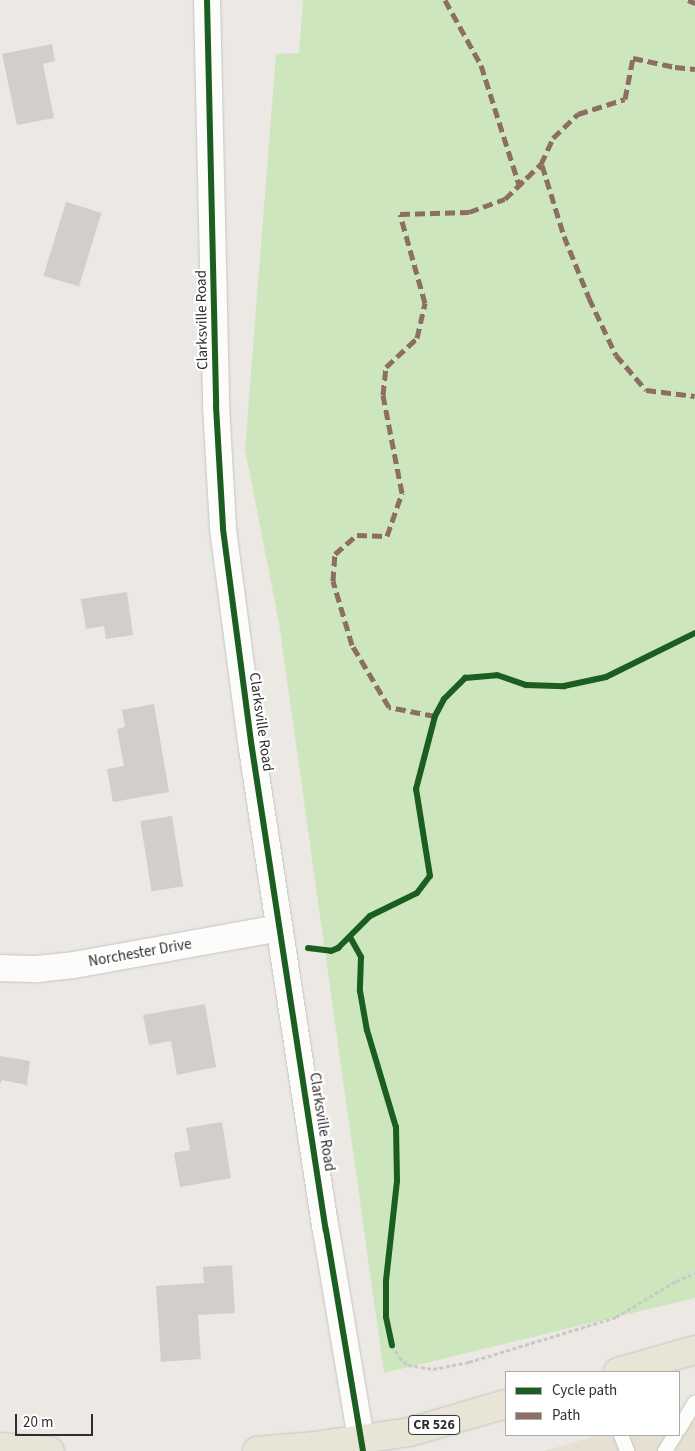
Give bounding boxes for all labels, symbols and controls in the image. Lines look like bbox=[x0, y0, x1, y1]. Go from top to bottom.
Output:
street label: Clarksville Road bbox=[192, 270, 212, 370]
street label: Clarksville Road bbox=[245, 671, 277, 773]
street label: Norchester Drive bbox=[87, 935, 193, 971]
street label: Clarksville Road bbox=[305, 1071, 339, 1173]
legend bbox=[505, 1371, 680, 1436]
text: Cycle path bbox=[552, 1380, 617, 1401]
scale bar bbox=[18, 1404, 95, 1436]
text: Path bbox=[552, 1405, 580, 1426]
text: 20 m bbox=[23, 1412, 53, 1433]
road number: CR 526 bbox=[408, 1414, 460, 1436]

